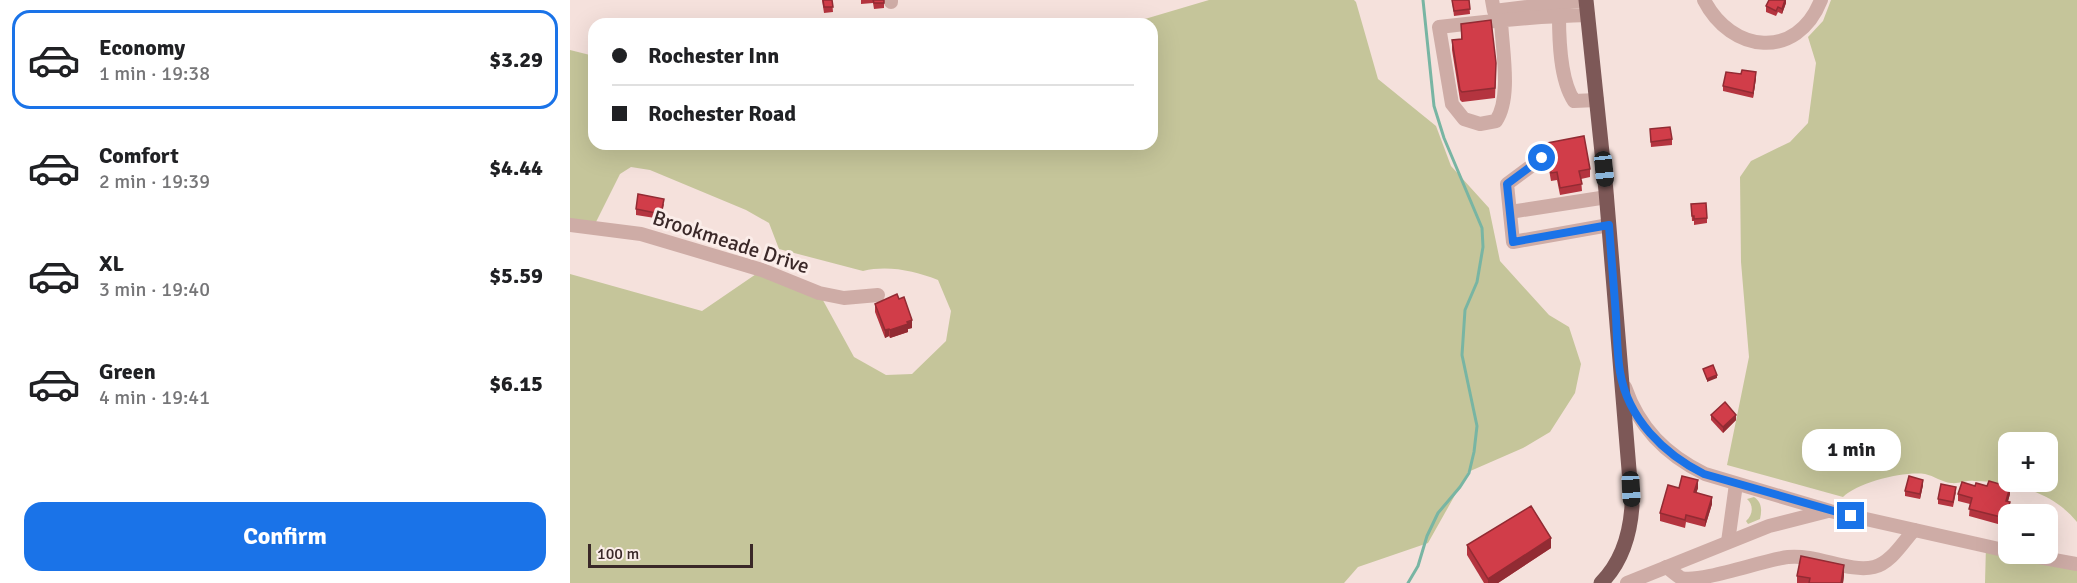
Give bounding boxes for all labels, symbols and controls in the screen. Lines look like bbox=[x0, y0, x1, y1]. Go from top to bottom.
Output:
icon: car bbox=[27, 33, 81, 87]
text: Economy bbox=[99, 34, 185, 61]
text: Rochester Inn bbox=[648, 42, 779, 69]
text: $3.29 bbox=[489, 46, 543, 73]
text: 1 min · 19:38 bbox=[99, 61, 210, 86]
text: Rochester Road bbox=[648, 100, 796, 127]
icon: car bbox=[27, 141, 81, 195]
text: Comfort bbox=[99, 142, 179, 169]
route start bbox=[1528, 144, 1555, 171]
car bbox=[1593, 150, 1615, 188]
text: $4.44 bbox=[489, 154, 543, 181]
text: 2 min · 19:39 bbox=[99, 169, 210, 194]
street label: Brookmeade Drive bbox=[649, 204, 813, 280]
icon: car bbox=[27, 249, 81, 303]
text: XL bbox=[99, 250, 124, 277]
text: $5.59 bbox=[489, 262, 543, 289]
text: 3 min · 19:40 bbox=[99, 277, 210, 302]
icon: car bbox=[27, 357, 81, 411]
text: Green bbox=[99, 358, 156, 385]
text: $6.15 bbox=[489, 370, 543, 397]
text: 4 min · 19:41 bbox=[99, 385, 210, 410]
callout: 1 min bbox=[1802, 429, 1900, 471]
map controls bbox=[1998, 432, 2058, 564]
button: + bbox=[1998, 432, 2058, 492]
text: 1 min bbox=[1827, 437, 1876, 462]
car bbox=[1621, 471, 1641, 507]
button: Confirm bbox=[24, 502, 546, 571]
route end bbox=[1837, 502, 1864, 529]
button: − bbox=[1998, 504, 2058, 564]
scale bar bbox=[588, 541, 753, 568]
text: 100 m bbox=[597, 544, 639, 564]

